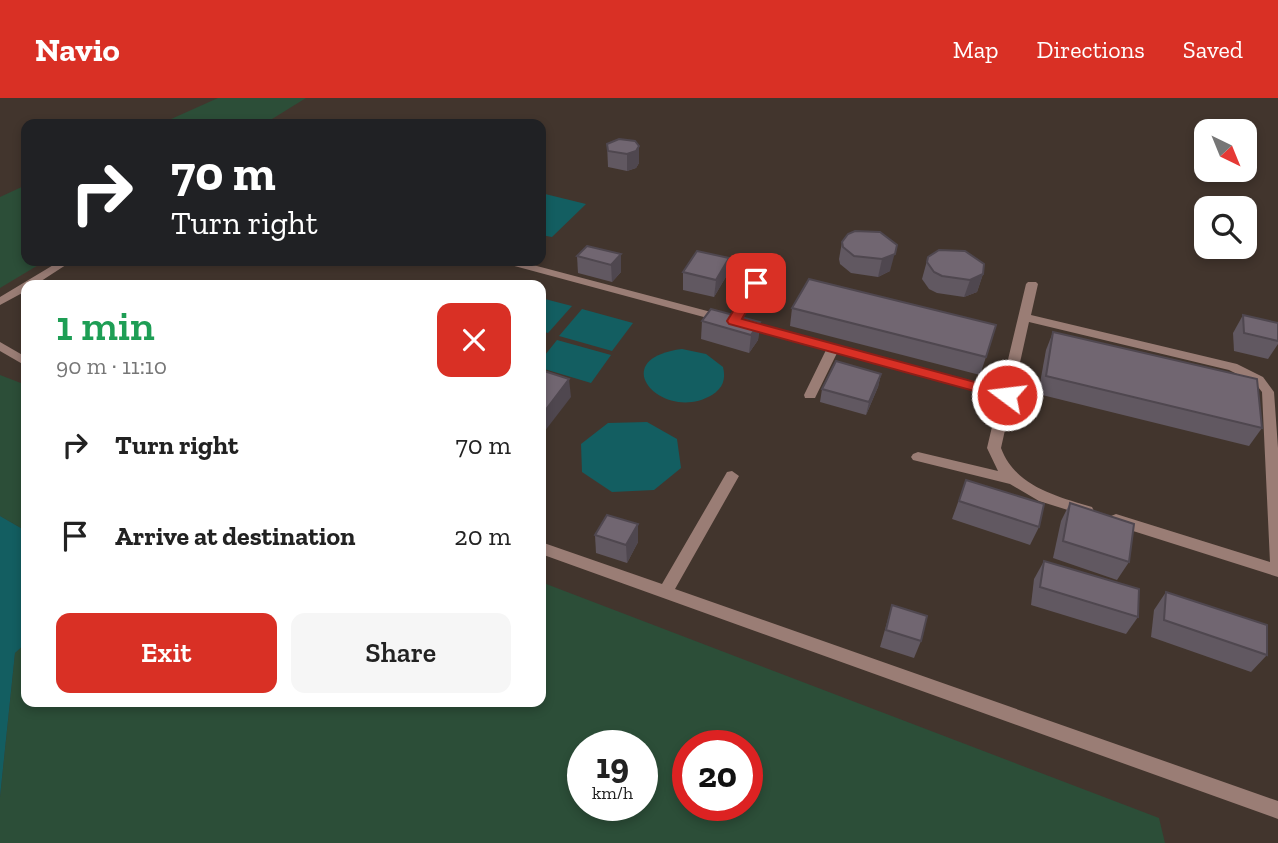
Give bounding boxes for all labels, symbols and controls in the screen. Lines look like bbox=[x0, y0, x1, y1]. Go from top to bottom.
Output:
text: Navio bbox=[35, 30, 120, 69]
text: Map bbox=[953, 35, 999, 64]
text: Directions bbox=[1037, 35, 1145, 64]
text: Saved bbox=[1183, 35, 1243, 64]
north arrow bbox=[1194, 119, 1256, 182]
map controls bbox=[1194, 119, 1257, 259]
text: 70 m bbox=[171, 144, 276, 203]
icon: right bbox=[56, 147, 147, 238]
button: search bbox=[1194, 196, 1257, 259]
text: Turn right bbox=[171, 204, 318, 242]
pin bbox=[726, 253, 786, 313]
icon: arrive bbox=[737, 264, 775, 302]
text: 1 min bbox=[56, 300, 155, 351]
button: close bbox=[437, 303, 511, 377]
text: 90 m · 11:10 bbox=[56, 352, 167, 380]
position arrow bbox=[970, 358, 1044, 432]
icon: right bbox=[56, 426, 94, 464]
text: Turn right bbox=[115, 429, 238, 461]
text: 70 m bbox=[455, 429, 511, 461]
icon: arrive bbox=[56, 517, 94, 555]
text: Arrive at destination bbox=[115, 520, 355, 552]
text: 20 m bbox=[454, 520, 511, 552]
button: Exit bbox=[56, 613, 277, 693]
button: Share bbox=[291, 613, 511, 693]
speed limit sign: 20 bbox=[672, 730, 763, 821]
text: 19 bbox=[596, 745, 629, 787]
text: km/h bbox=[592, 782, 633, 804]

